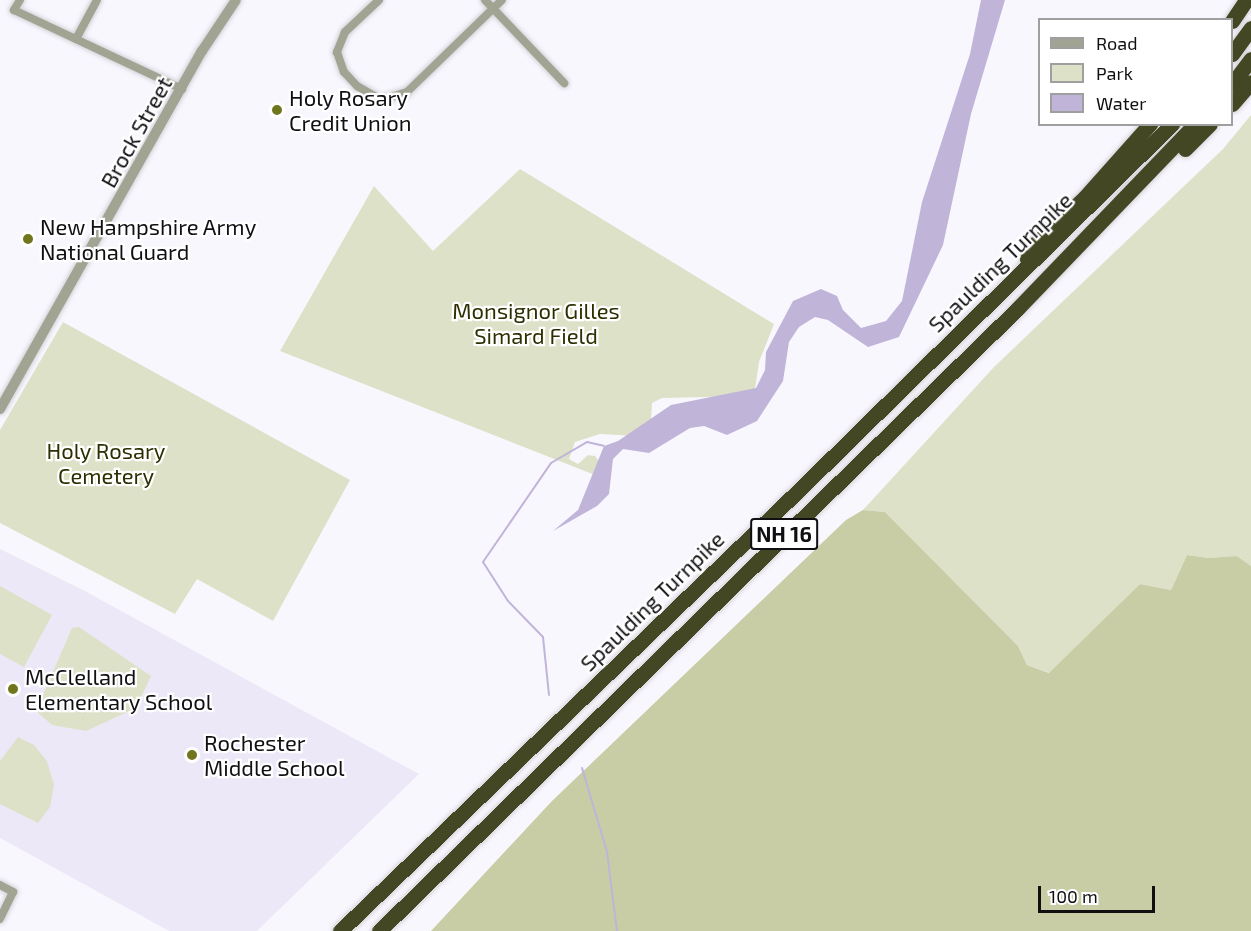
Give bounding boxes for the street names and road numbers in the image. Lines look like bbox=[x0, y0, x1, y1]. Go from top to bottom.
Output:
street label: Brock Street bbox=[95, 72, 177, 192]
street label: Spaulding Turnpike bbox=[922, 186, 1078, 338]
road number: NH 16 bbox=[750, 516, 818, 552]
street label: Spaulding Turnpike bbox=[574, 525, 730, 677]

